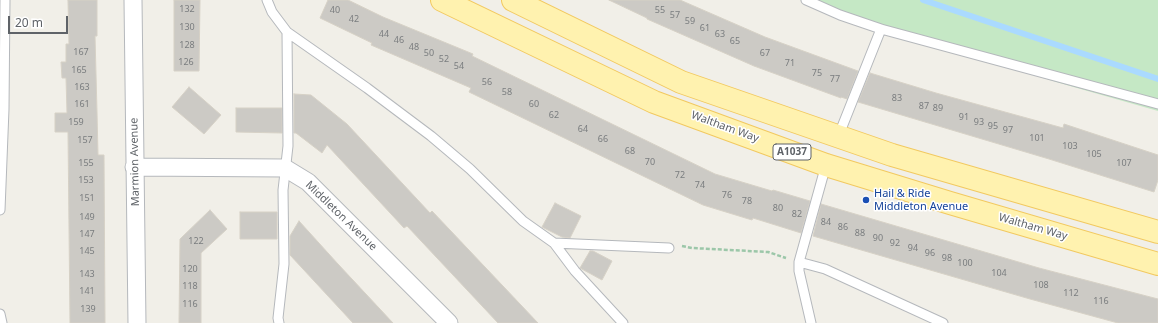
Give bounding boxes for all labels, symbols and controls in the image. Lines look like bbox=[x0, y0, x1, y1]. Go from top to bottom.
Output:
house number: 132 bbox=[179, 4, 195, 14]
house number: 40 bbox=[330, 5, 340, 15]
house number: 55 bbox=[655, 5, 665, 15]
scale bar bbox=[10, 8, 70, 34]
house number: 57 bbox=[670, 10, 680, 20]
text: 20 m bbox=[15, 14, 43, 31]
house number: 42 bbox=[349, 14, 359, 24]
house number: 59 bbox=[685, 16, 695, 26]
house number: 130 bbox=[179, 22, 195, 32]
house number: 61 bbox=[700, 23, 710, 33]
house number: 44 bbox=[379, 29, 389, 39]
house number: 63 bbox=[715, 29, 725, 39]
house number: 46 bbox=[394, 35, 404, 45]
house number: 65 bbox=[730, 36, 740, 46]
house number: 128 bbox=[179, 40, 195, 50]
house number: 48 bbox=[409, 42, 419, 52]
house number: 167 bbox=[73, 47, 89, 57]
house number: 50 bbox=[424, 48, 434, 58]
house number: 67 bbox=[760, 48, 770, 58]
house number: 52 bbox=[439, 54, 449, 64]
house number: 126 bbox=[178, 57, 194, 67]
house number: 71 bbox=[785, 58, 795, 68]
house number: 54 bbox=[454, 61, 464, 71]
house number: 165 bbox=[71, 65, 87, 75]
house number: 75 bbox=[812, 68, 822, 78]
house number: 77 bbox=[830, 74, 840, 84]
house number: 56 bbox=[482, 77, 492, 87]
house number: 163 bbox=[74, 82, 90, 92]
house number: 58 bbox=[502, 87, 512, 97]
house number: 83 bbox=[892, 93, 902, 103]
house number: 161 bbox=[74, 99, 90, 109]
house number: 60 bbox=[529, 99, 539, 109]
house number: 87 bbox=[919, 101, 929, 111]
house number: 89 bbox=[933, 103, 943, 113]
street label: Waltham Way bbox=[689, 109, 761, 145]
house number: 62 bbox=[549, 110, 559, 120]
house number: 91 bbox=[959, 112, 969, 122]
house number: 159 bbox=[68, 117, 84, 127]
house number: 93 bbox=[974, 117, 984, 127]
street label: Marmion Avenue bbox=[128, 118, 142, 206]
house number: 95 bbox=[988, 121, 998, 131]
house number: 64 bbox=[578, 124, 588, 134]
house number: 97 bbox=[1003, 125, 1013, 135]
house number: 101 bbox=[1029, 133, 1045, 143]
house number: 66 bbox=[598, 134, 608, 144]
house number: 157 bbox=[77, 135, 93, 145]
house number: 103 bbox=[1062, 141, 1078, 151]
road number: A1037 bbox=[773, 144, 811, 160]
house number: 68 bbox=[625, 146, 635, 156]
house number: 105 bbox=[1086, 149, 1102, 159]
house number: 70 bbox=[645, 157, 655, 167]
house number: 155 bbox=[78, 158, 94, 168]
house number: 107 bbox=[1116, 158, 1132, 168]
house number: 72 bbox=[675, 170, 685, 180]
house number: 153 bbox=[78, 175, 94, 185]
street label: Middleton Avenue bbox=[303, 179, 379, 253]
house number: 74 bbox=[695, 180, 705, 190]
place label: Hail & Ride Middleton Avenue bbox=[874, 187, 968, 213]
house number: 76 bbox=[722, 190, 732, 200]
house number: 151 bbox=[79, 193, 95, 203]
marker: Hail & Ride Middleton Avenue bbox=[861, 195, 871, 205]
house number: 78 bbox=[742, 196, 752, 206]
house number: 80 bbox=[773, 203, 783, 213]
house number: 82 bbox=[792, 209, 802, 219]
street label: Waltham Way bbox=[997, 211, 1069, 243]
house number: 149 bbox=[79, 212, 95, 222]
house number: 84 bbox=[821, 217, 831, 227]
house number: 86 bbox=[838, 222, 848, 232]
house number: 88 bbox=[855, 228, 865, 238]
house number: 147 bbox=[79, 229, 95, 239]
house number: 90 bbox=[873, 233, 883, 243]
house number: 122 bbox=[188, 236, 204, 246]
house number: 92 bbox=[890, 238, 900, 248]
house number: 94 bbox=[908, 243, 918, 253]
house number: 145 bbox=[79, 246, 95, 256]
house number: 96 bbox=[925, 248, 935, 258]
house number: 98 bbox=[942, 253, 952, 263]
house number: 100 bbox=[957, 258, 973, 268]
house number: 120 bbox=[182, 264, 198, 274]
house number: 104 bbox=[991, 268, 1007, 278]
house number: 143 bbox=[79, 269, 95, 279]
house number: 108 bbox=[1033, 280, 1049, 290]
house number: 118 bbox=[182, 281, 198, 291]
house number: 141 bbox=[79, 286, 95, 296]
house number: 112 bbox=[1063, 288, 1079, 298]
house number: 116 bbox=[1093, 296, 1109, 306]
house number: 116 bbox=[182, 299, 198, 309]
house number: 139 bbox=[80, 304, 96, 314]

